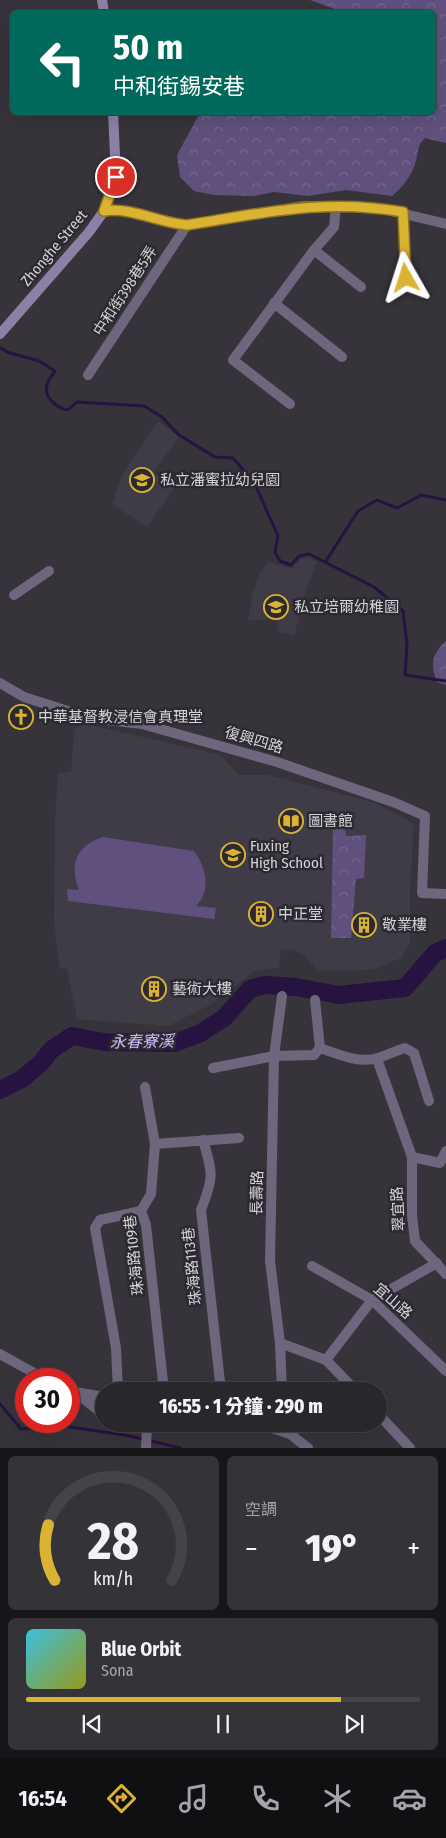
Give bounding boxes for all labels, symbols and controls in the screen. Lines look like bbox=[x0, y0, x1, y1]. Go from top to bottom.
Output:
text: 50 m bbox=[113, 26, 183, 68]
icon: left bbox=[30, 30, 95, 95]
text: 中和街錫安巷 bbox=[113, 73, 245, 100]
pin bbox=[95, 156, 137, 198]
icon: arrive bbox=[102, 163, 130, 191]
street label: Zhonghe Street bbox=[17, 206, 91, 290]
street label: 中和街398巷5弄 bbox=[89, 243, 161, 339]
position arrow bbox=[379, 251, 431, 303]
school or university icon: 私立潘蜜拉幼兒園 bbox=[129, 467, 155, 493]
place label: 私立潘蜜拉幼兒園 bbox=[160, 471, 280, 489]
school or university icon: 私立培爾幼稚園 bbox=[263, 594, 289, 620]
place label: 私立培爾幼稚園 bbox=[294, 598, 399, 616]
church icon: 中華基督教浸信會真理堂 bbox=[8, 704, 34, 730]
place label: 中華基督教浸信會真理堂 bbox=[38, 708, 203, 726]
street label: 復興四路 bbox=[223, 723, 285, 757]
library icon: 圖書館 bbox=[278, 808, 304, 834]
place label: 圖書館 bbox=[308, 812, 353, 830]
place label: Fuxing High School bbox=[250, 837, 323, 872]
school or university icon: Fuxing High School bbox=[220, 842, 246, 868]
building icon: 中正堂 bbox=[248, 901, 274, 927]
place label: 中正堂 bbox=[278, 905, 323, 923]
building icon: 敬業樓 bbox=[351, 912, 377, 938]
place label: 敬業樓 bbox=[382, 916, 427, 934]
building icon: 藝術大樓 bbox=[141, 976, 167, 1002]
place label: 藝術大樓 bbox=[172, 980, 232, 998]
water label: 永春寮溪 bbox=[110, 1031, 176, 1052]
street label: 長壽路 bbox=[248, 1170, 266, 1216]
street label: 翠宜路 bbox=[388, 1186, 408, 1232]
street label: 珠海路109巷 bbox=[121, 1214, 147, 1296]
street label: 珠海路113巷 bbox=[179, 1226, 205, 1306]
street label: 宜山路 bbox=[370, 1279, 416, 1323]
speed limit sign: 30 bbox=[15, 1368, 80, 1433]
text: 16:55 · 1 分鐘 · 290 m bbox=[159, 1395, 323, 1418]
text: 空調 bbox=[245, 1500, 277, 1519]
text: 28 bbox=[87, 1510, 139, 1573]
text: 19° bbox=[305, 1525, 360, 1571]
text: − bbox=[245, 1532, 258, 1565]
text: + bbox=[407, 1532, 420, 1565]
text: km/h bbox=[94, 1568, 133, 1590]
text: Blue Orbit bbox=[101, 1638, 181, 1661]
text: Sona bbox=[101, 1661, 134, 1680]
icon: previous bbox=[78, 1710, 106, 1738]
icon: pause bbox=[209, 1710, 237, 1738]
icon: next bbox=[340, 1710, 368, 1738]
icon: directions bbox=[104, 1781, 139, 1816]
icon: music bbox=[176, 1781, 211, 1816]
icon: phone bbox=[248, 1781, 283, 1816]
icon: climate bbox=[320, 1781, 355, 1816]
icon: car bbox=[392, 1781, 427, 1816]
text: 16:54 bbox=[19, 1785, 67, 1812]

